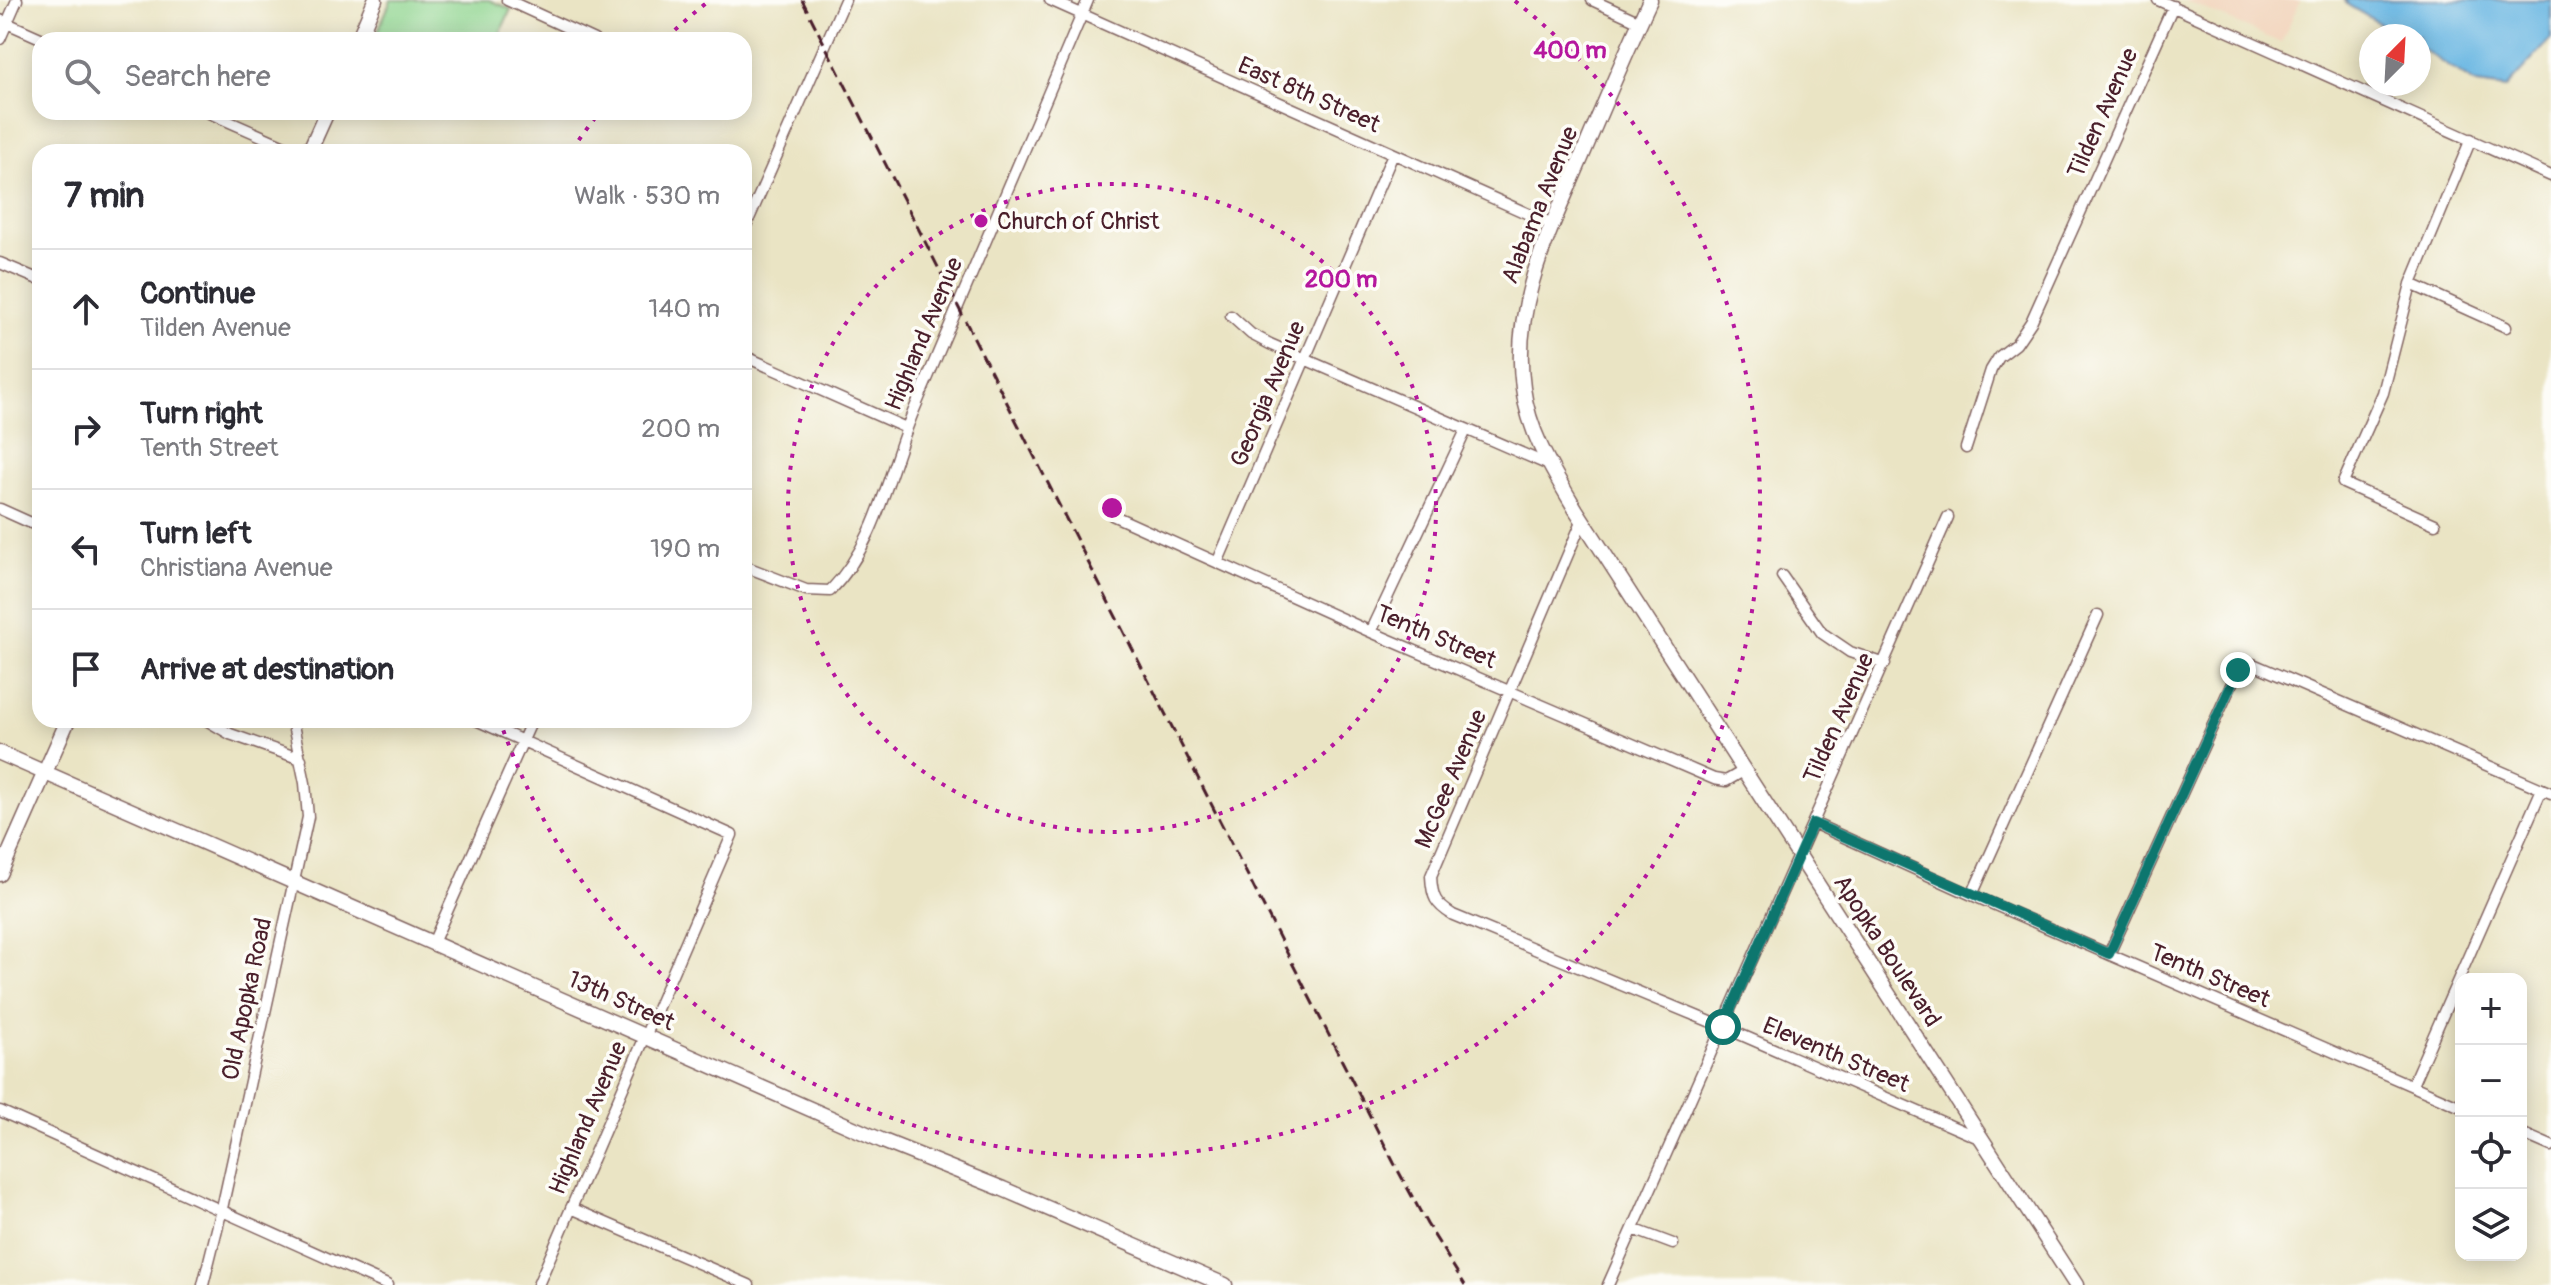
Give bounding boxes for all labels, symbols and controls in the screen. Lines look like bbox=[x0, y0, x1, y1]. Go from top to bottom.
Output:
north arrow bbox=[2359, 24, 2431, 96]
search box bbox=[32, 32, 752, 120]
text: 400 m bbox=[1533, 36, 1607, 65]
street label: Tilden Avenue bbox=[2061, 43, 2145, 182]
street label: East 8th Street bbox=[1233, 51, 1385, 139]
icon: search bbox=[60, 54, 104, 98]
text: Search here bbox=[124, 58, 271, 95]
street label: Alabama Avenue bbox=[1495, 122, 1585, 288]
text: 7 min bbox=[64, 175, 145, 218]
text: Walk · 530 m bbox=[574, 180, 720, 212]
place label: Church of Christ bbox=[997, 207, 1160, 236]
marker: Church of Christ bbox=[972, 212, 990, 230]
street label: Highland Avenue bbox=[879, 253, 969, 415]
text: 200 m bbox=[1305, 265, 1377, 294]
text: Continue bbox=[140, 275, 255, 312]
icon: ahead bbox=[64, 287, 108, 331]
text: 140 m bbox=[648, 293, 720, 325]
text: Tilden Avenue bbox=[140, 312, 291, 344]
street label: Georgia Avenue bbox=[1224, 317, 1312, 471]
text: Turn right bbox=[140, 395, 263, 432]
icon: right bbox=[64, 407, 108, 451]
text: 200 m bbox=[641, 413, 720, 445]
text: Tenth Street bbox=[140, 432, 278, 464]
centre of rings bbox=[1098, 494, 1126, 522]
text: Turn left bbox=[140, 515, 251, 552]
icon: left bbox=[64, 527, 108, 571]
text: 190 m bbox=[650, 533, 720, 565]
text: Christiana Avenue bbox=[140, 552, 333, 584]
street label: Tenth Street bbox=[1372, 599, 1501, 675]
icon: arrive bbox=[64, 647, 108, 691]
street label: Tilden Avenue bbox=[1797, 648, 1881, 787]
text: Arrive at destination bbox=[140, 651, 394, 688]
route end bbox=[2220, 652, 2256, 688]
street label: McGee Avenue bbox=[1409, 705, 1493, 853]
street label: Apopka Boulevard bbox=[1827, 869, 1947, 1033]
street label: Old Apopka Road bbox=[216, 915, 278, 1083]
street label: Tenth Street bbox=[2146, 938, 2275, 1014]
street label: 13th Street bbox=[563, 965, 679, 1038]
map controls bbox=[2455, 973, 2527, 1261]
button: + bbox=[2455, 973, 2527, 1045]
route start bbox=[1705, 1009, 1741, 1045]
street label: Eleventh Street bbox=[1758, 1011, 1914, 1099]
street label: Highland Avenue bbox=[543, 1037, 633, 1199]
button: − bbox=[2455, 1045, 2527, 1117]
button: locate bbox=[2455, 1117, 2527, 1189]
button: layers bbox=[2455, 1189, 2527, 1261]

